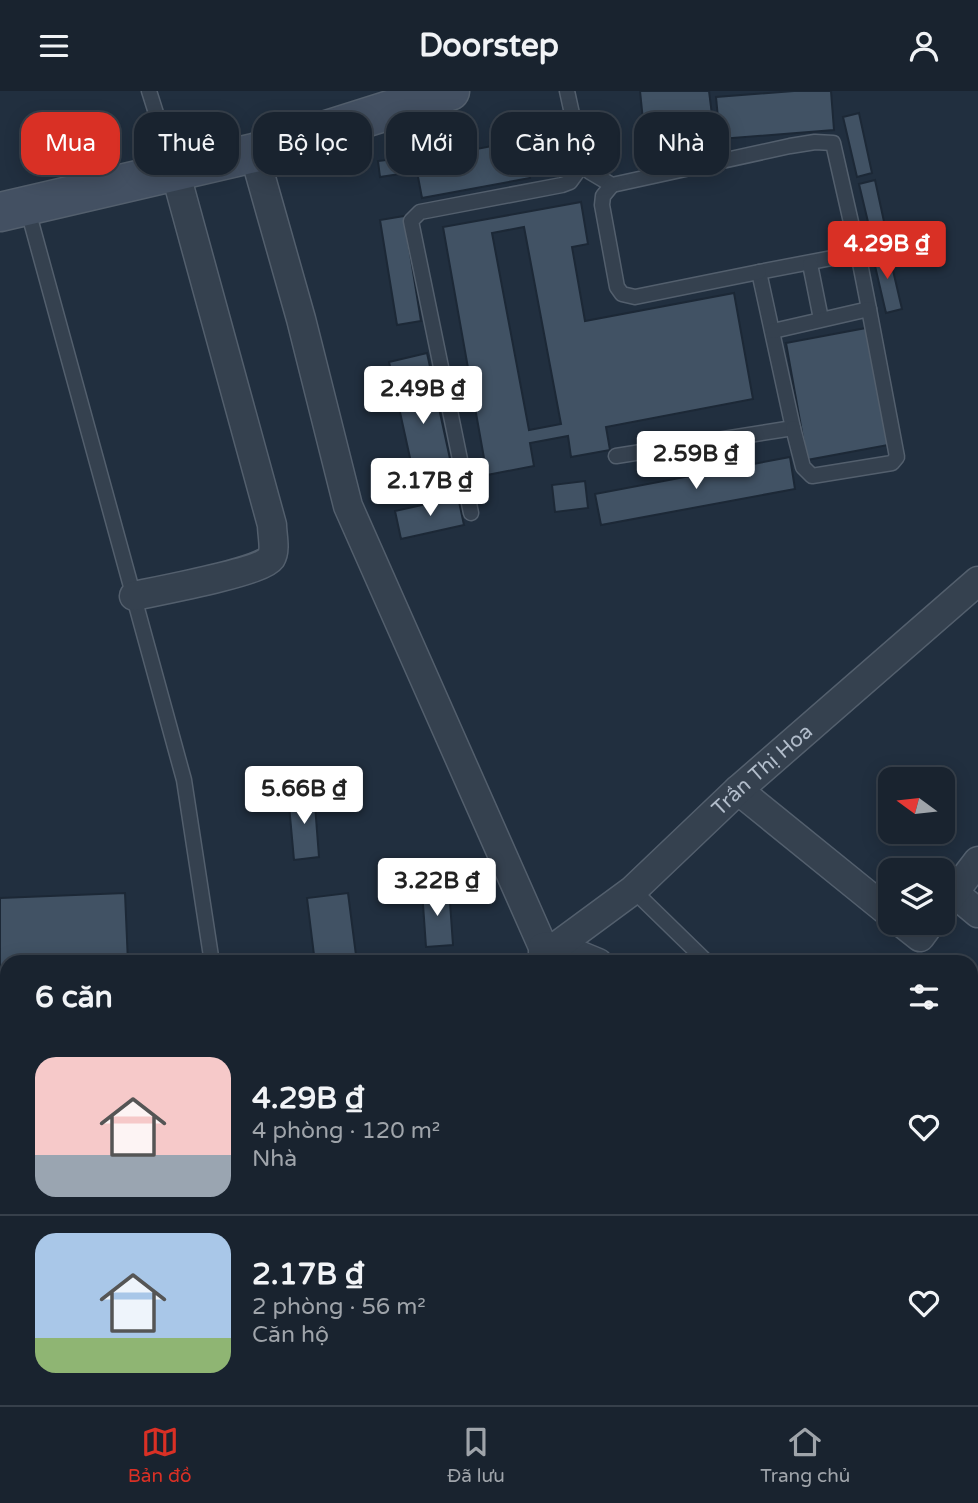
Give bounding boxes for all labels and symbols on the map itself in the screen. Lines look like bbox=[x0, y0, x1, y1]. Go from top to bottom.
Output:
pin: 4.29B ₫ bbox=[822, 221, 952, 281]
pin: 2.49B ₫ bbox=[358, 367, 488, 426]
pin: 2.59B ₫ bbox=[631, 431, 761, 491]
pin: 2.17B ₫ bbox=[365, 459, 495, 518]
street label: Trần Thị Hoa bbox=[707, 719, 818, 821]
pin: 5.66B ₫ bbox=[239, 767, 369, 826]
north arrow bbox=[878, 767, 956, 843]
pin: 3.22B ₫ bbox=[372, 859, 502, 918]

